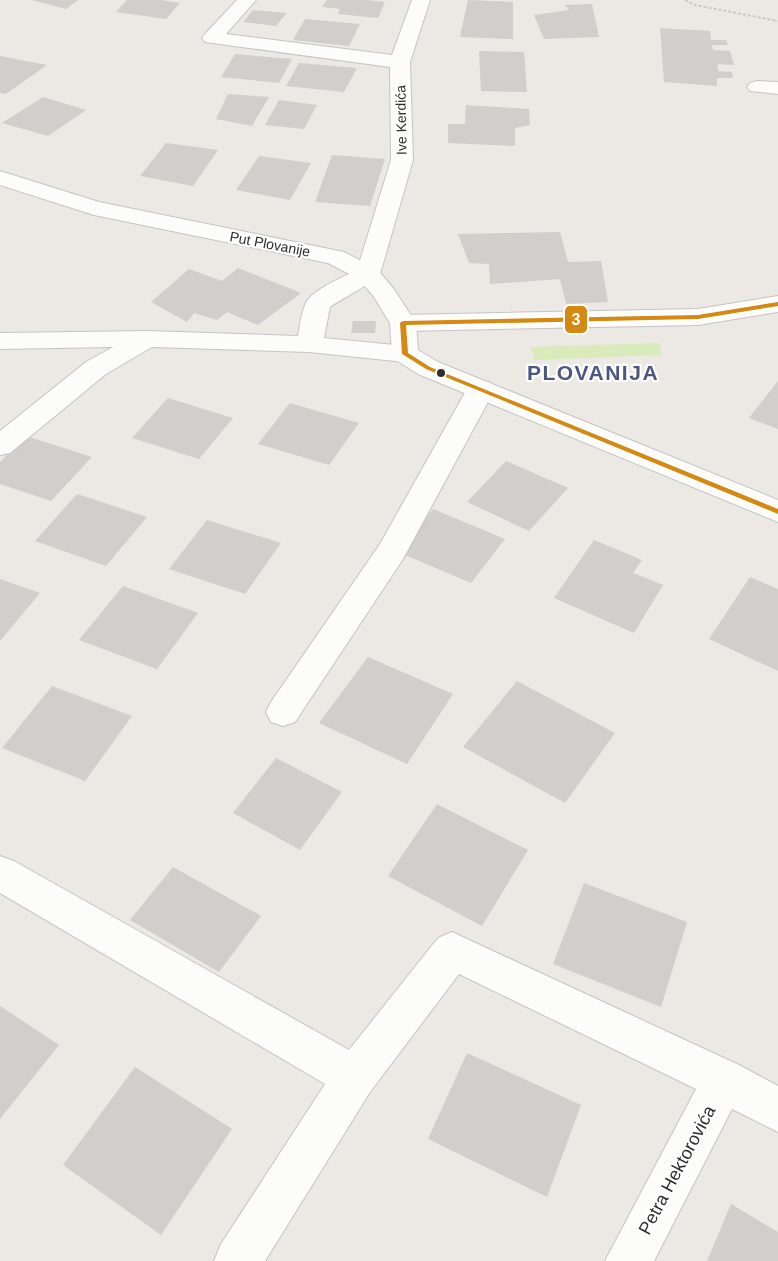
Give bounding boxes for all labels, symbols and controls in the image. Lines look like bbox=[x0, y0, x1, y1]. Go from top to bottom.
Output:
street label: Ive Kerdića bbox=[392, 85, 410, 155]
street label: Put Plovanije bbox=[228, 228, 312, 260]
line badge: 3 bbox=[564, 305, 588, 334]
text: 3 bbox=[572, 311, 581, 328]
district label: PLOVANIJA bbox=[527, 361, 659, 384]
unlabelled marker bbox=[435, 367, 447, 379]
street label: Petra Hektorovića bbox=[635, 1101, 720, 1238]

